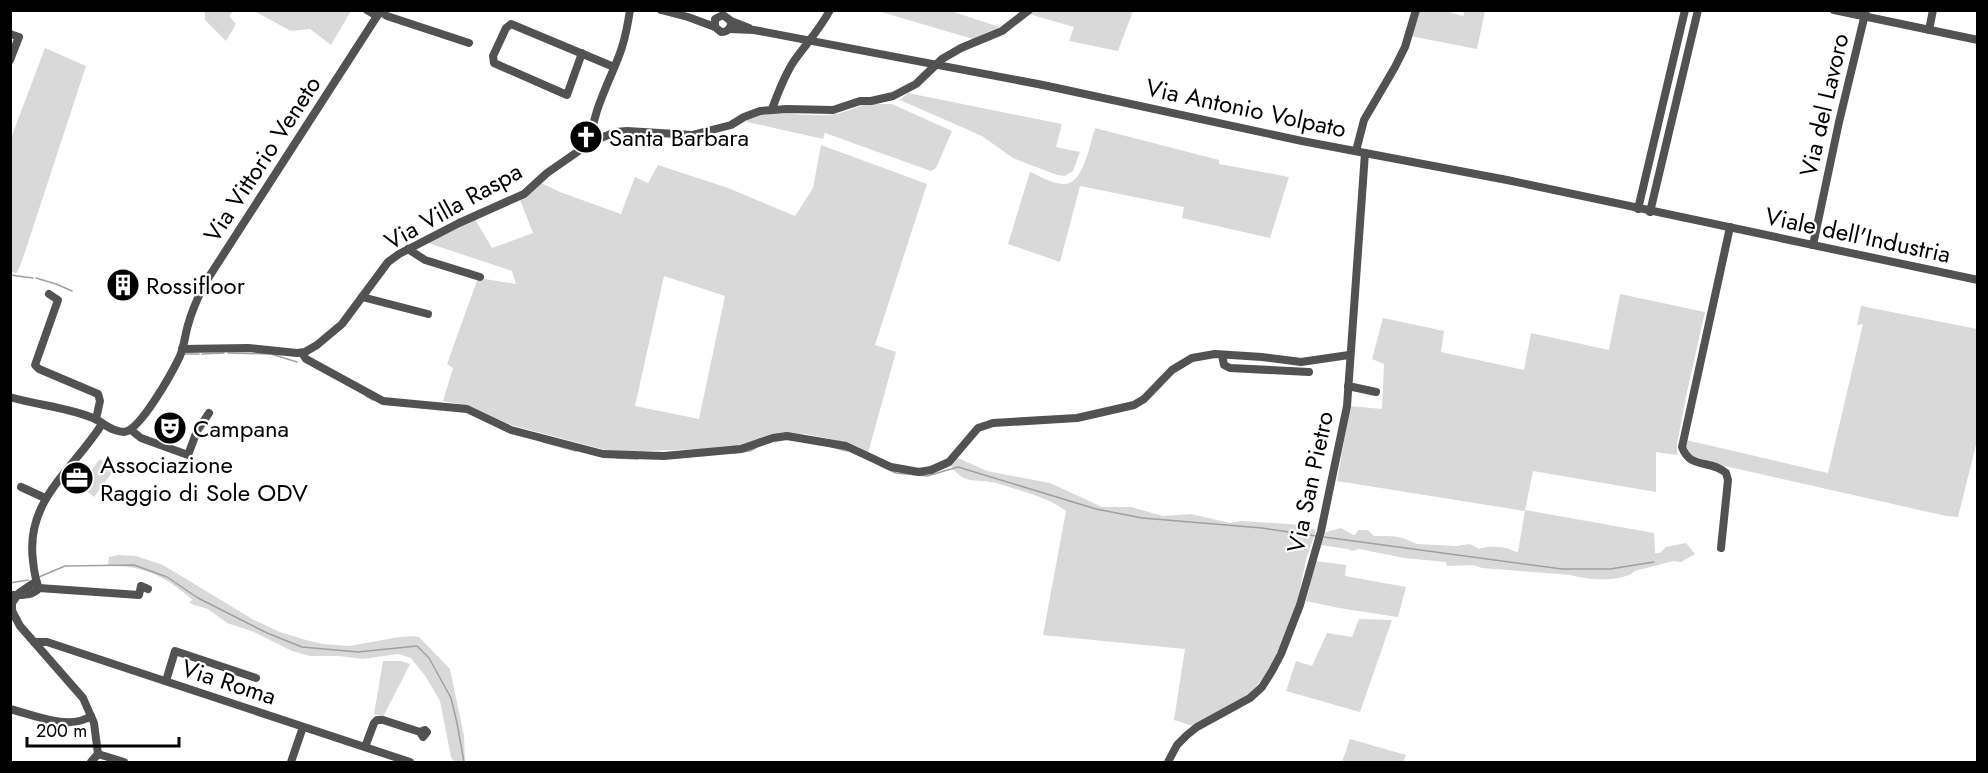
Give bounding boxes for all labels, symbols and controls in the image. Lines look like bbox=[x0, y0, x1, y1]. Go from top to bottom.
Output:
street label: Via del Lavoro bbox=[1791, 30, 1857, 180]
street label: Via Vittorio Veneto bbox=[195, 69, 329, 249]
street label: Via Antonio Volpato bbox=[1143, 70, 1349, 146]
church icon: Santa Barbara bbox=[568, 119, 604, 155]
place label: Santa Barbara bbox=[609, 120, 749, 155]
street label: Via Villa Raspa bbox=[378, 154, 528, 258]
street label: Viale dell'Industria bbox=[1762, 198, 1954, 272]
building icon: Rossifloor bbox=[105, 267, 141, 303]
place label: Rossifloor bbox=[146, 268, 246, 303]
street label: Via San Pietro bbox=[1278, 408, 1342, 556]
theatre icon: Campana bbox=[152, 410, 188, 446]
place label: Campana bbox=[193, 411, 289, 446]
place label: Associazione Raggio di Sole ODV bbox=[100, 447, 308, 510]
office icon: Associazione Raggio di Sole ODV bbox=[59, 460, 95, 496]
street label: Via Roma bbox=[177, 650, 281, 714]
scale bar bbox=[27, 710, 178, 748]
text: 200 m bbox=[36, 718, 87, 744]

